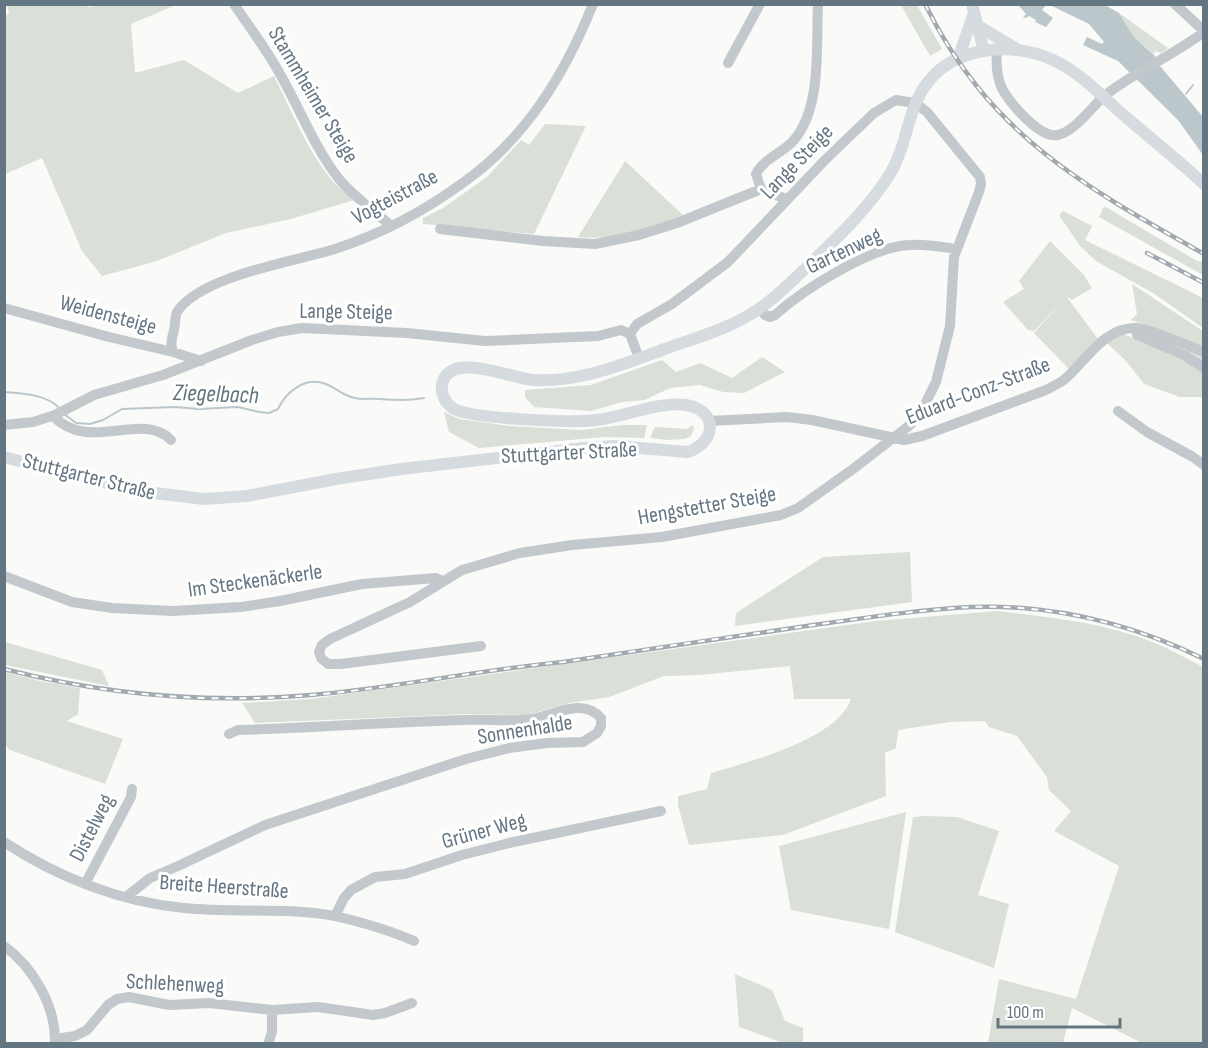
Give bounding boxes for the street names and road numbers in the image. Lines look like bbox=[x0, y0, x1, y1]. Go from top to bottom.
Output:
street label: Stammheimer Steige bbox=[262, 22, 364, 168]
street label: Lange Steige bbox=[755, 119, 839, 205]
street label: Vogteistraße bbox=[347, 163, 443, 231]
street label: Gartenweg bbox=[802, 222, 886, 280]
street label: Weidensteige bbox=[57, 289, 159, 341]
street label: Lange Steige bbox=[299, 298, 393, 326]
street label: Eduard-Conz-Straße bbox=[902, 351, 1054, 431]
street label: Stuttgarter Straße bbox=[500, 436, 638, 470]
street label: Stuttgarter Straße bbox=[20, 447, 158, 507]
street label: Hengstetter Steige bbox=[636, 481, 778, 531]
street label: Im Steckenäckerle bbox=[186, 558, 324, 604]
street label: Sonnenhalde bbox=[476, 709, 574, 751]
street label: Distelweg bbox=[64, 790, 121, 866]
street label: Grüner Weg bbox=[439, 807, 529, 855]
street label: Breite Heerstraße bbox=[158, 869, 290, 905]
street label: Schlehenweg bbox=[125, 968, 225, 1000]

